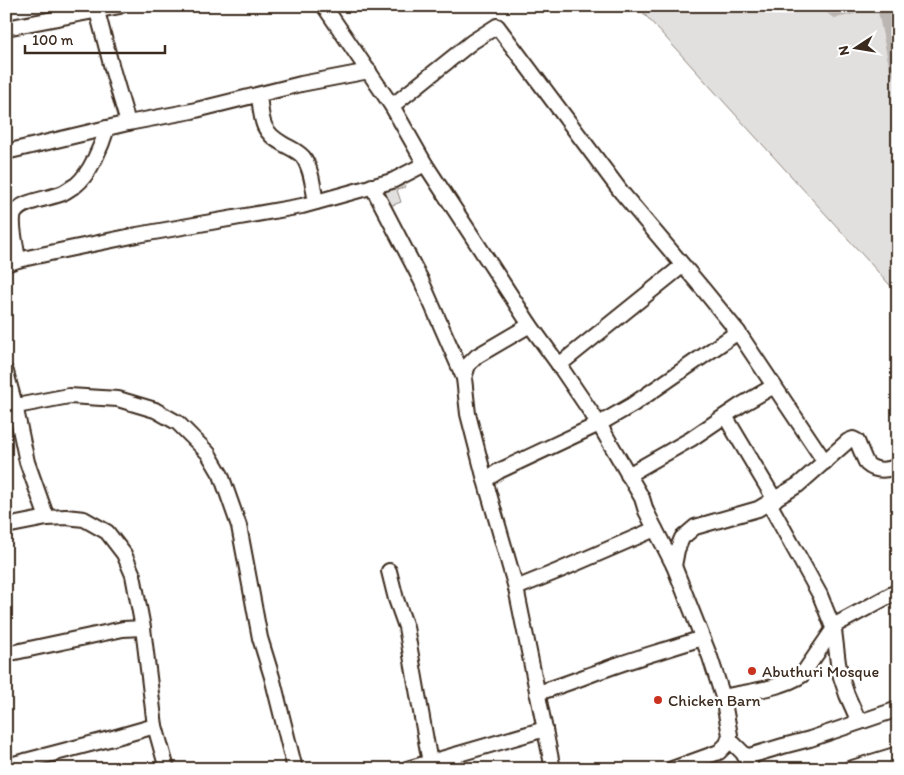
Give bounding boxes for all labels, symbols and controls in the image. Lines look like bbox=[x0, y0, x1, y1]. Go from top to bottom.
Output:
scale bar bbox=[25, 22, 165, 54]
north arrow bbox=[832, 22, 882, 72]
text: 100 m bbox=[32, 31, 74, 49]
text: N bbox=[834, 44, 853, 57]
place label: Abuthuri Mosque bbox=[762, 662, 879, 681]
marker: Abuthuri Mosque bbox=[746, 665, 758, 677]
place label: Chicken Barn bbox=[668, 691, 761, 710]
marker: Chicken Barn bbox=[652, 694, 664, 706]

